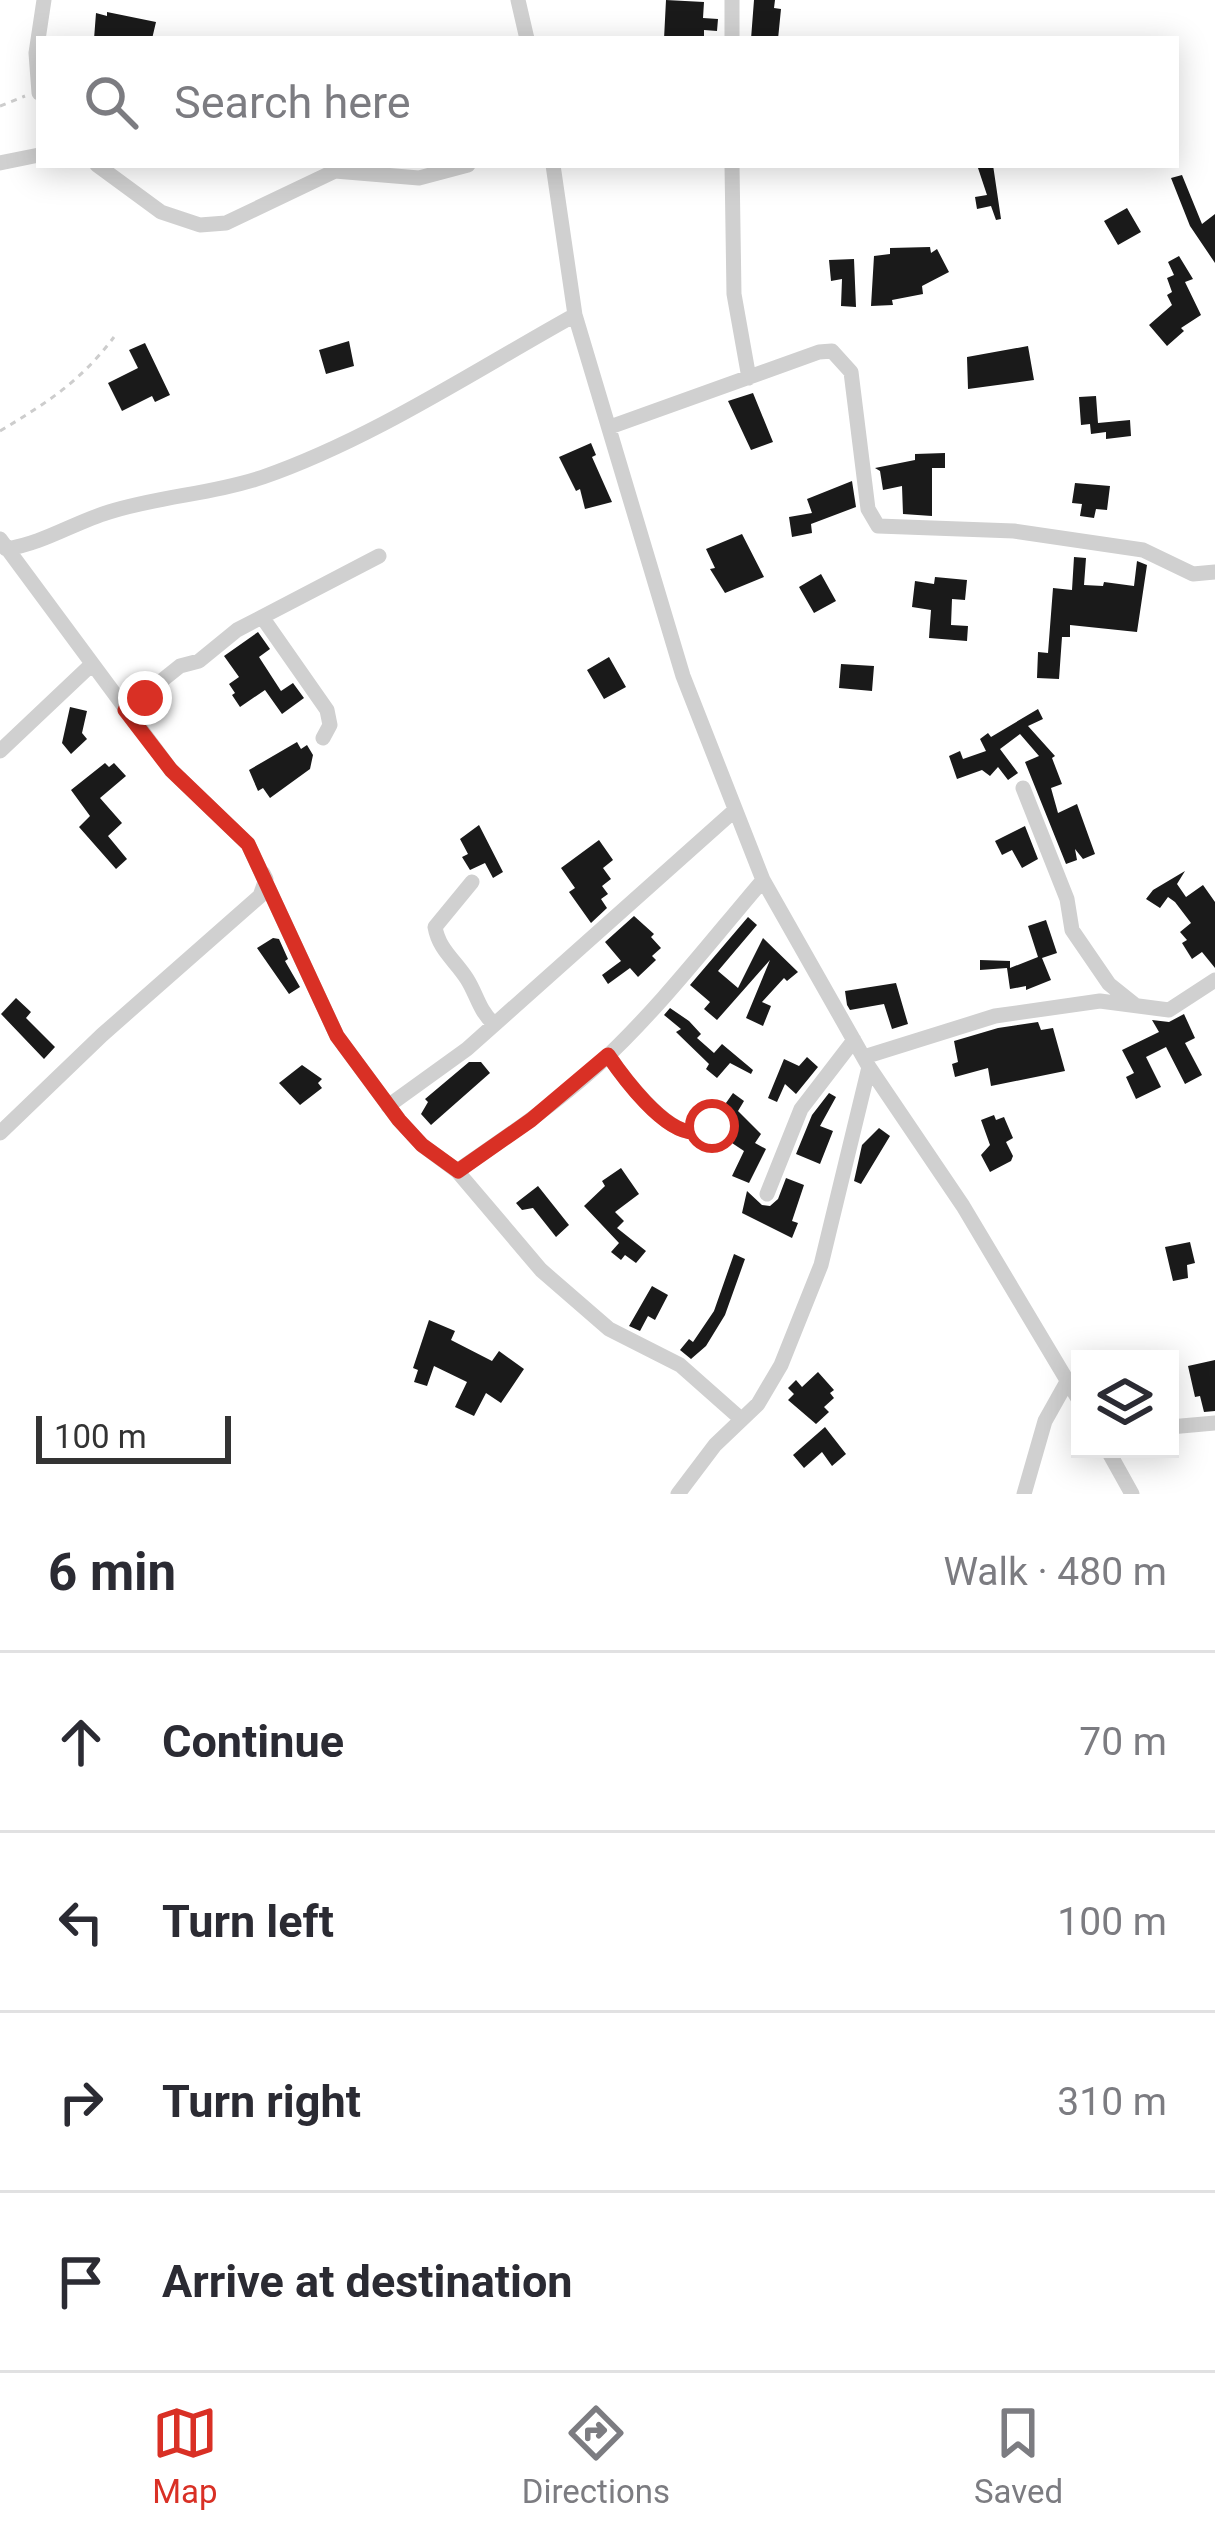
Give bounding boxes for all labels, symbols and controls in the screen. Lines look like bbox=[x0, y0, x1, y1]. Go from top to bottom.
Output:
search box bbox=[36, 36, 1179, 168]
icon: search bbox=[78, 69, 144, 135]
text: Search here bbox=[174, 76, 411, 129]
route end bbox=[118, 671, 172, 725]
route start bbox=[685, 1099, 739, 1153]
map controls bbox=[1071, 1350, 1179, 1458]
button: layers bbox=[1071, 1350, 1179, 1458]
scale bar bbox=[36, 1410, 231, 1463]
text: 100 m bbox=[54, 1417, 147, 1456]
text: 6 min bbox=[48, 1543, 176, 1602]
text: Walk · 480 m bbox=[943, 1549, 1167, 1595]
icon: ahead bbox=[48, 1709, 114, 1775]
text: Continue bbox=[162, 1715, 344, 1768]
text: 70 m bbox=[1079, 1719, 1167, 1765]
icon: left bbox=[48, 1889, 114, 1955]
text: Turn left bbox=[162, 1895, 334, 1948]
text: 100 m bbox=[1057, 1899, 1167, 1945]
icon: right bbox=[48, 2069, 114, 2135]
text: Turn right bbox=[162, 2075, 361, 2128]
text: 310 m bbox=[1057, 2079, 1167, 2125]
icon: arrive bbox=[48, 2249, 114, 2315]
text: Arrive at destination bbox=[162, 2255, 573, 2308]
tab: Map bbox=[152, 2400, 218, 2511]
tab: Directions bbox=[522, 2400, 670, 2511]
tab: Saved bbox=[974, 2400, 1063, 2511]

